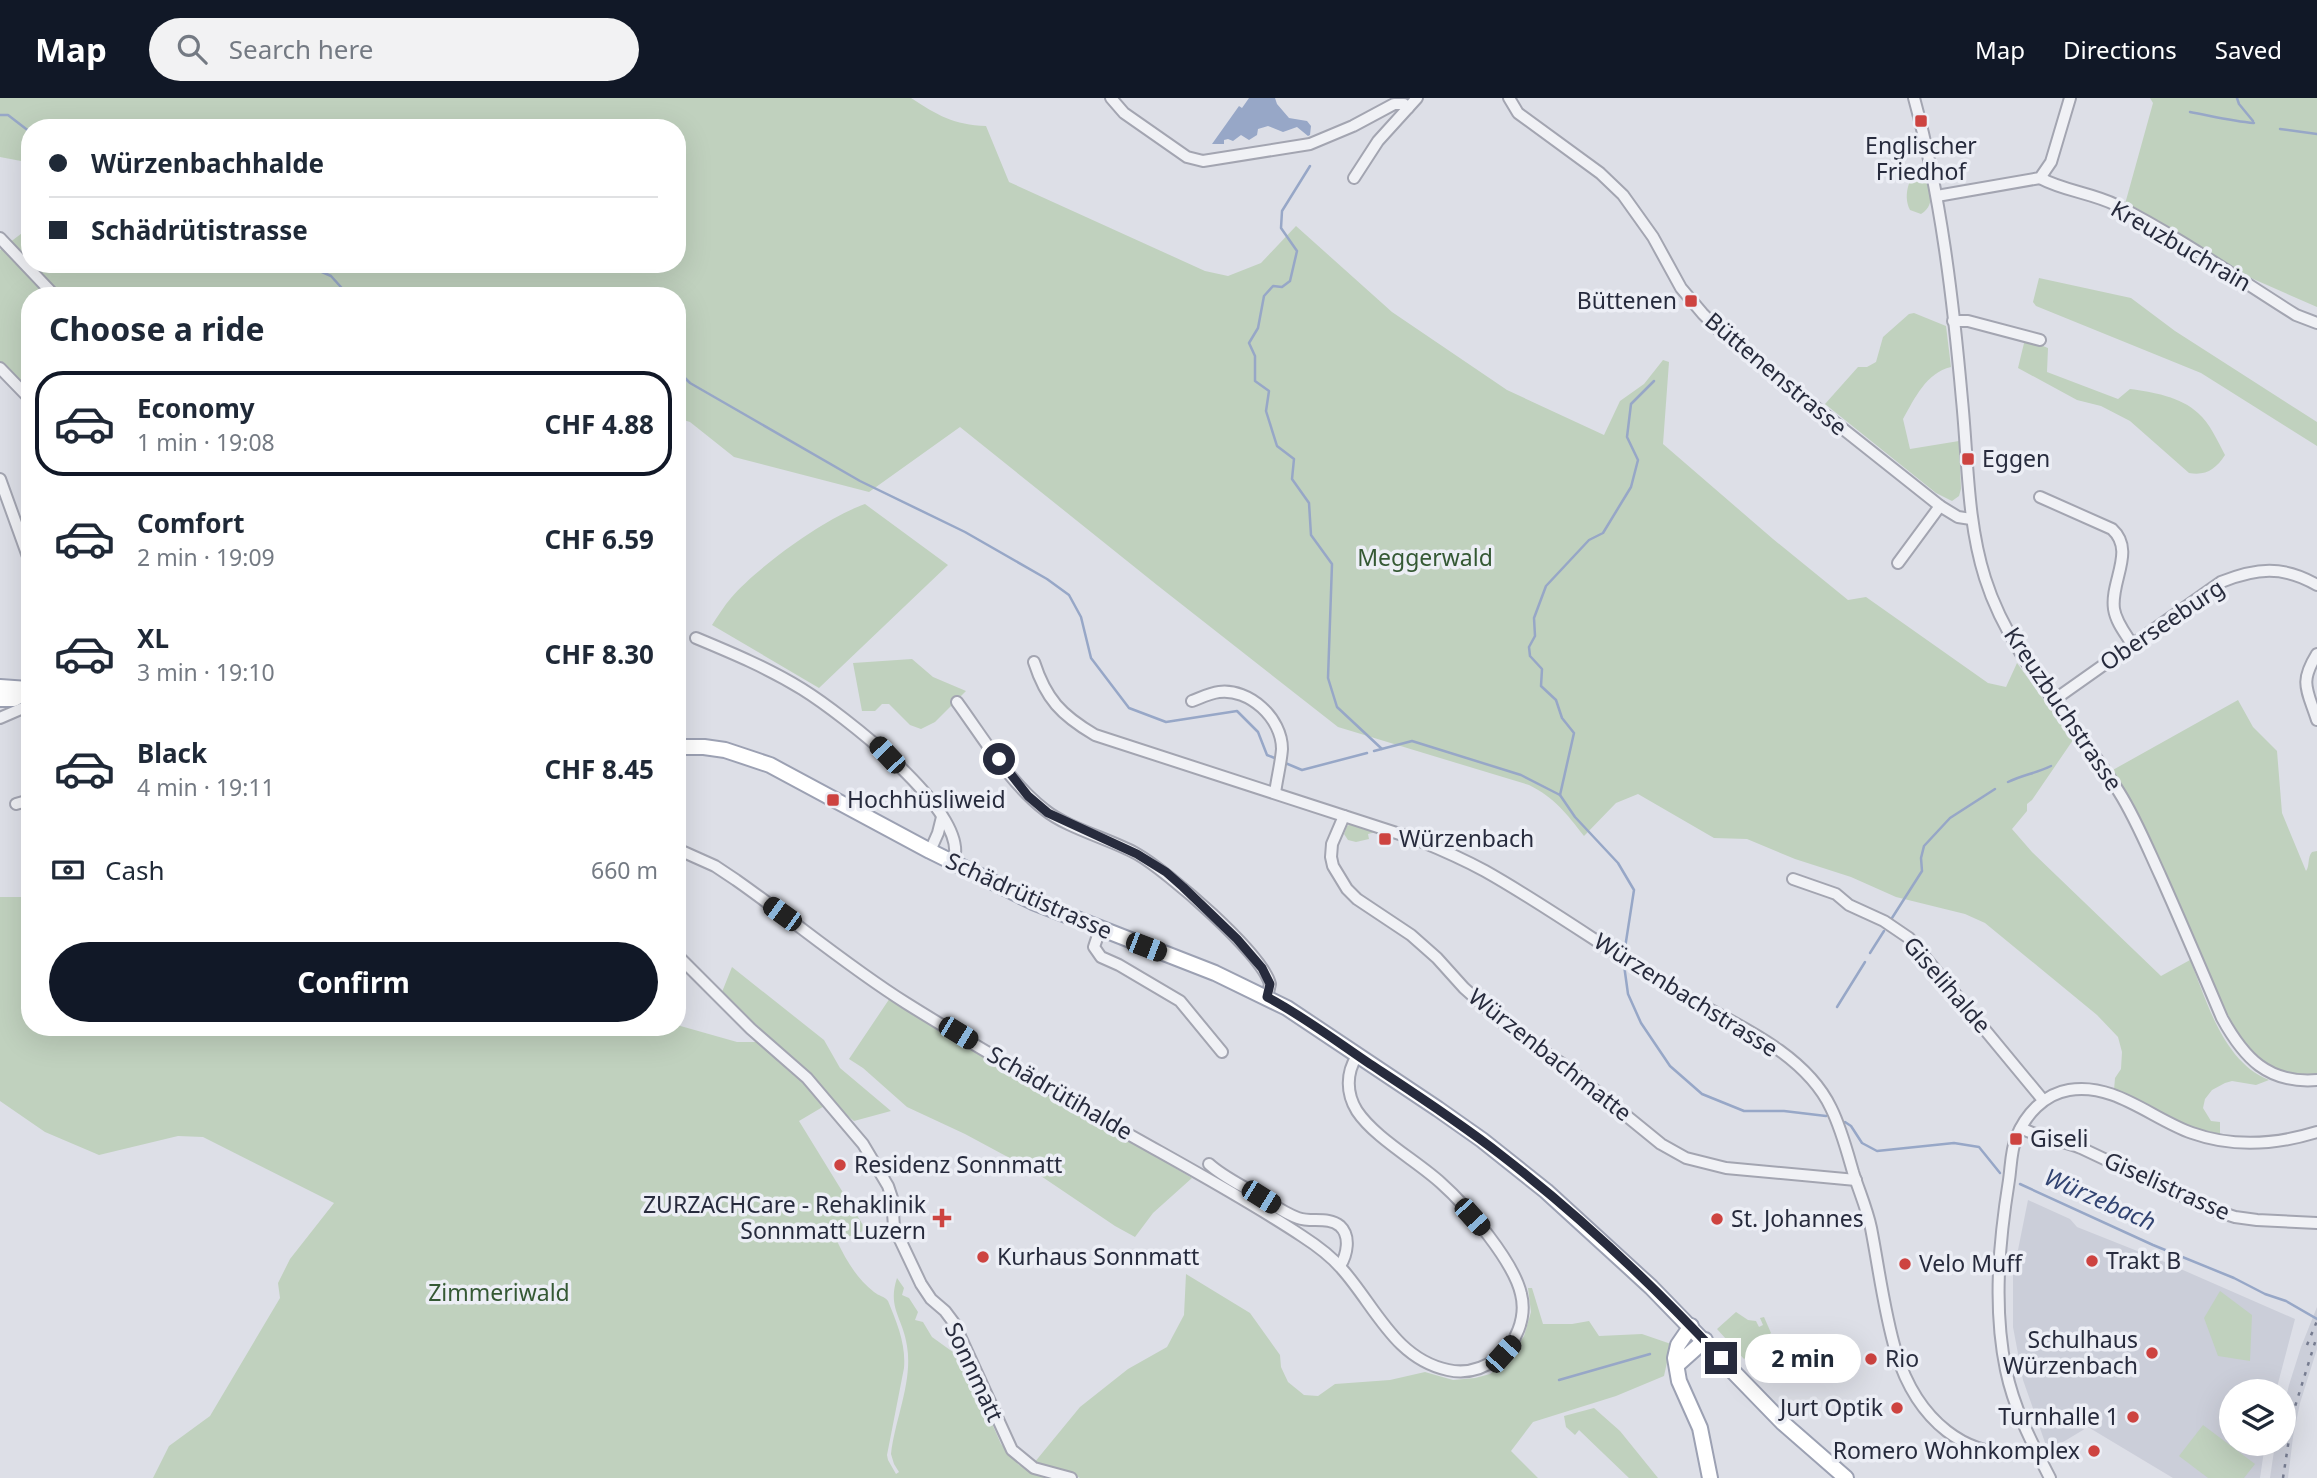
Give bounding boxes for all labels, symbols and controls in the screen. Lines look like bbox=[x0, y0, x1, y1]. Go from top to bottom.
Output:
search box bbox=[149, 18, 639, 81]
text: Map bbox=[35, 27, 107, 72]
icon: search bbox=[173, 30, 211, 68]
text: Search here bbox=[229, 31, 373, 67]
text: Map bbox=[1975, 33, 2025, 66]
text: Directions bbox=[2063, 33, 2177, 66]
text: Saved bbox=[2215, 33, 2282, 66]
marker: Englischer Friedhof bbox=[1913, 113, 1929, 129]
place label: Englischer Friedhof bbox=[1865, 129, 1977, 187]
text: Würzenbachhalde bbox=[91, 145, 324, 181]
street label: Kreuzbuchrain bbox=[2106, 192, 2257, 298]
text: Schädrütistrasse bbox=[91, 212, 308, 248]
place label: Büttenen bbox=[1577, 284, 1677, 316]
marker: Büttenen bbox=[1683, 293, 1699, 309]
street label: Büttenenstrasse bbox=[1699, 304, 1855, 442]
text: Choose a ride bbox=[49, 307, 265, 350]
text: Economy bbox=[137, 390, 255, 426]
icon: car bbox=[53, 392, 116, 455]
text: CHF 4.88 bbox=[544, 406, 654, 442]
text: 1 min · 19:08 bbox=[137, 426, 275, 458]
place label: Eggen bbox=[1982, 442, 2050, 474]
marker: Eggen bbox=[1960, 451, 1976, 467]
text: Comfort bbox=[137, 505, 245, 541]
icon: car bbox=[53, 507, 116, 570]
text: CHF 6.59 bbox=[544, 521, 654, 557]
text: 2 min · 19:09 bbox=[137, 541, 275, 573]
park label: Meggerwald bbox=[1357, 541, 1493, 573]
street label: Oberseeburg bbox=[2093, 571, 2230, 678]
text: XL bbox=[137, 620, 169, 656]
street label: Kreuzbuchstrasse bbox=[1997, 620, 2131, 797]
icon: car bbox=[53, 622, 116, 685]
text: CHF 8.30 bbox=[544, 636, 654, 672]
text: 3 min · 19:10 bbox=[137, 656, 275, 688]
car bbox=[865, 732, 910, 778]
text: Black bbox=[137, 735, 207, 771]
icon: car bbox=[53, 737, 116, 800]
route start bbox=[983, 743, 1015, 775]
text: CHF 8.45 bbox=[544, 751, 654, 787]
text: 4 min · 19:11 bbox=[137, 771, 275, 803]
place label: Hochhüsliweid bbox=[847, 783, 1006, 815]
marker: Hochhüsliweid bbox=[825, 792, 841, 808]
place label: Würzenbach bbox=[1399, 822, 1534, 854]
marker: Würzenbach bbox=[1377, 831, 1393, 847]
street label: Schädrütistrasse bbox=[941, 844, 1118, 946]
icon: cash bbox=[49, 851, 87, 889]
text: Cash bbox=[105, 852, 165, 888]
text: 660 m bbox=[591, 854, 658, 886]
car bbox=[759, 893, 806, 935]
street label: Würzenbachstrasse bbox=[1588, 925, 1785, 1064]
street label: Giselihalde bbox=[1897, 929, 1999, 1040]
car bbox=[1123, 930, 1170, 964]
button: Confirm bbox=[49, 942, 658, 1022]
street label: Würzenbachmatte bbox=[1462, 980, 1639, 1128]
car bbox=[935, 1013, 982, 1053]
street label: Schädrütihalde bbox=[982, 1038, 1139, 1147]
place label: Giseli bbox=[2030, 1122, 2089, 1154]
marker: Giseli bbox=[2008, 1131, 2024, 1147]
street label: Giselistrasse bbox=[2099, 1143, 2235, 1227]
place label: Residenz Sonnmatt bbox=[854, 1148, 1062, 1180]
marker: Residenz Sonnmatt bbox=[832, 1157, 848, 1173]
water label: Würzebach bbox=[2040, 1159, 2162, 1238]
car bbox=[1238, 1177, 1285, 1217]
place label: ZURZACHCare - Rehaklinik Sonnmatt Luzern bbox=[643, 1188, 927, 1246]
car bbox=[1451, 1194, 1494, 1240]
place label: St. Johannes bbox=[1731, 1202, 1864, 1234]
marker: ZURZACHCare - Rehaklinik Sonnmatt Luzern bbox=[932, 1208, 952, 1228]
marker: St. Johannes bbox=[1709, 1211, 1725, 1227]
place label: Kurhaus Sonnmatt bbox=[997, 1240, 1199, 1272]
place label: Trakt B bbox=[2106, 1244, 2181, 1276]
place label: Velo Muff bbox=[1919, 1247, 2023, 1279]
marker: Kurhaus Sonnmatt bbox=[975, 1249, 991, 1265]
marker: Trakt B bbox=[2084, 1253, 2100, 1269]
marker: Velo Muff bbox=[1897, 1256, 1913, 1272]
park label: Zimmeriwald bbox=[428, 1276, 570, 1308]
street label: Sonnmatt bbox=[938, 1317, 1012, 1426]
place label: Schulhaus Würzenbach bbox=[2003, 1323, 2138, 1381]
car bbox=[1482, 1331, 1525, 1377]
callout: 2 min bbox=[1746, 1334, 1861, 1382]
route end bbox=[1705, 1342, 1737, 1374]
text: 2 min bbox=[1771, 1342, 1835, 1374]
place label: Rio bbox=[1885, 1342, 1919, 1374]
marker: Schulhaus Würzenbach bbox=[2144, 1345, 2160, 1361]
marker: Rio bbox=[1863, 1351, 1879, 1367]
map controls bbox=[2219, 1379, 2296, 1456]
button: layers bbox=[2219, 1379, 2296, 1456]
place label: Jurt Optik bbox=[1778, 1391, 1884, 1423]
marker: Jurt Optik bbox=[1889, 1400, 1905, 1416]
place label: Turnhalle 1 bbox=[1998, 1400, 2119, 1432]
marker: Turnhalle 1 bbox=[2125, 1409, 2141, 1425]
place label: Romero Wohnkomplex bbox=[1833, 1434, 2080, 1466]
marker: Romero Wohnkomplex bbox=[2086, 1443, 2102, 1459]

